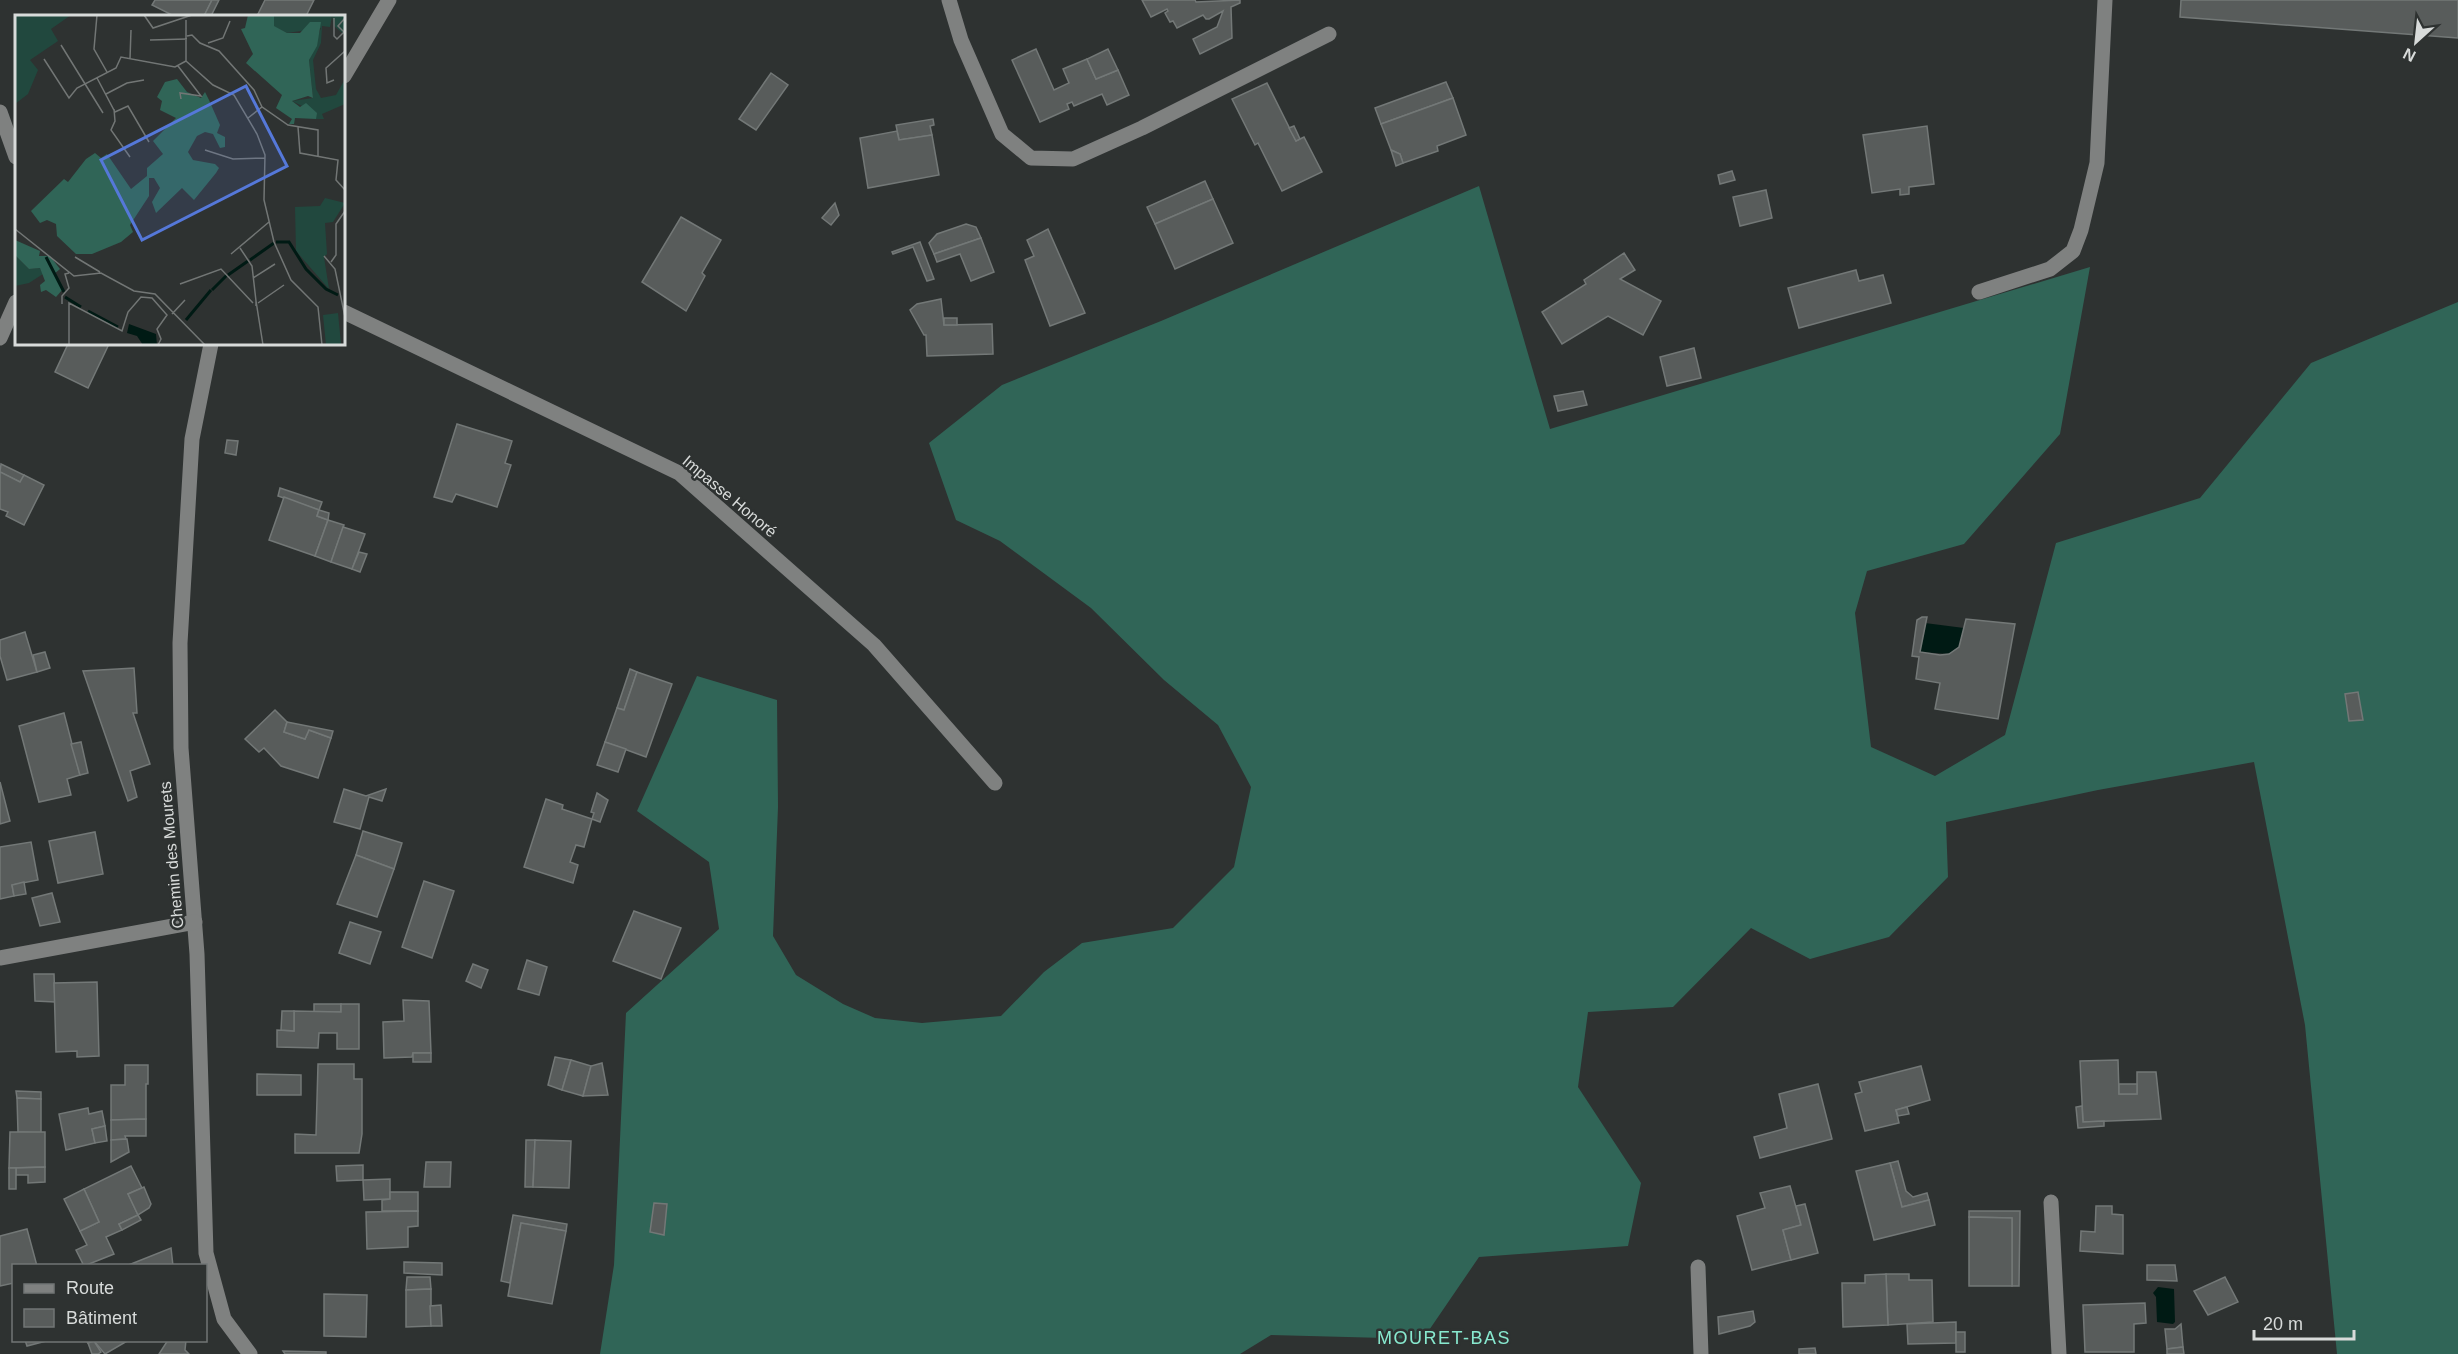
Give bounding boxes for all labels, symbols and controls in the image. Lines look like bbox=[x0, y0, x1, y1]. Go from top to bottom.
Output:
north arrow bbox=[2386, 12, 2446, 72]
inset map bbox=[15, 15, 345, 345]
text: N bbox=[2400, 45, 2418, 65]
street label: Impasse Honoré bbox=[679, 452, 780, 541]
street label: Chemin des Mourets bbox=[157, 781, 186, 929]
legend bbox=[12, 1264, 207, 1342]
text: Route bbox=[66, 1278, 114, 1298]
scale bar bbox=[2254, 1303, 2354, 1341]
text: Bâtiment bbox=[66, 1308, 137, 1328]
text: 20 m bbox=[2263, 1314, 2303, 1334]
district label: MOURET-BAS bbox=[1377, 1328, 1511, 1348]

